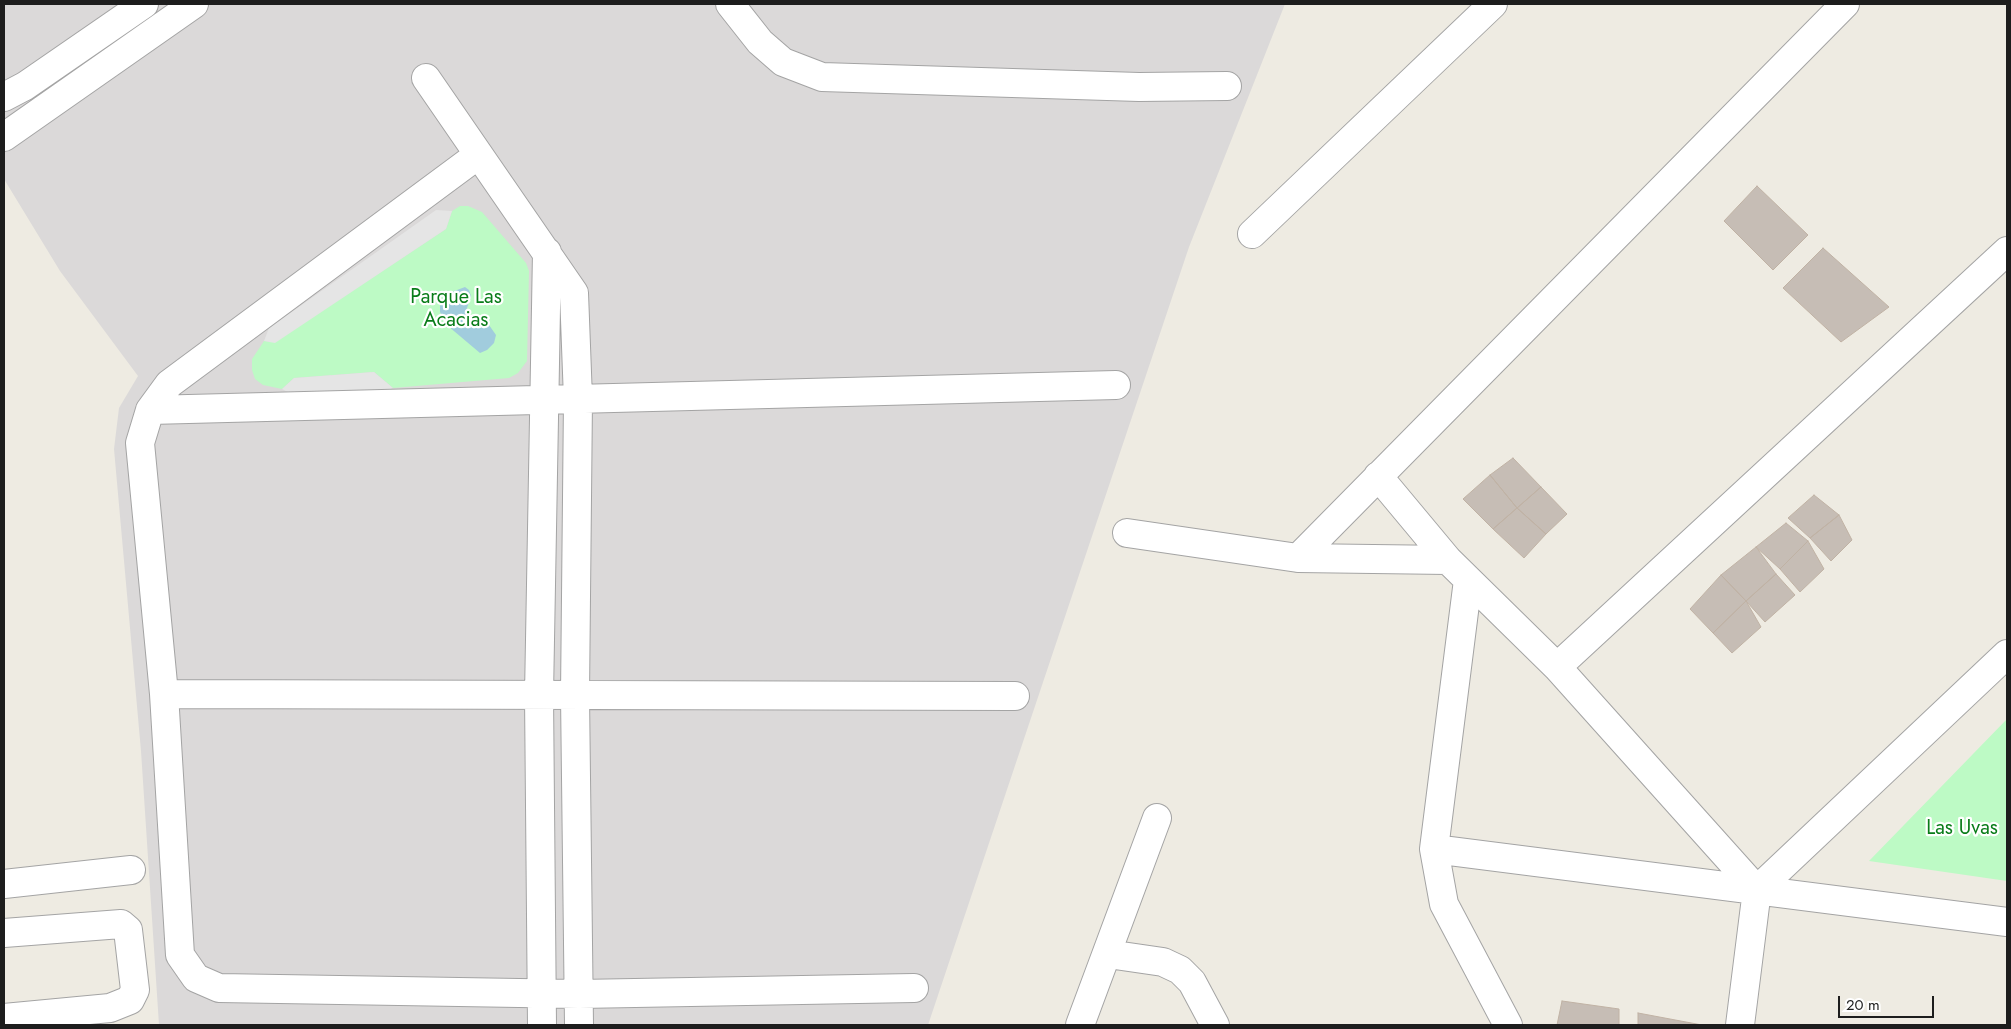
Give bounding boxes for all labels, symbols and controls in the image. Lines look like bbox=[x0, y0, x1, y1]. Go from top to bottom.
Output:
park label: Parque Las Acacias bbox=[410, 286, 502, 333]
park label: Las Uvas bbox=[1926, 817, 1998, 841]
scale bar bbox=[1841, 986, 1937, 1018]
text: 20 m bbox=[1846, 994, 1880, 1016]

